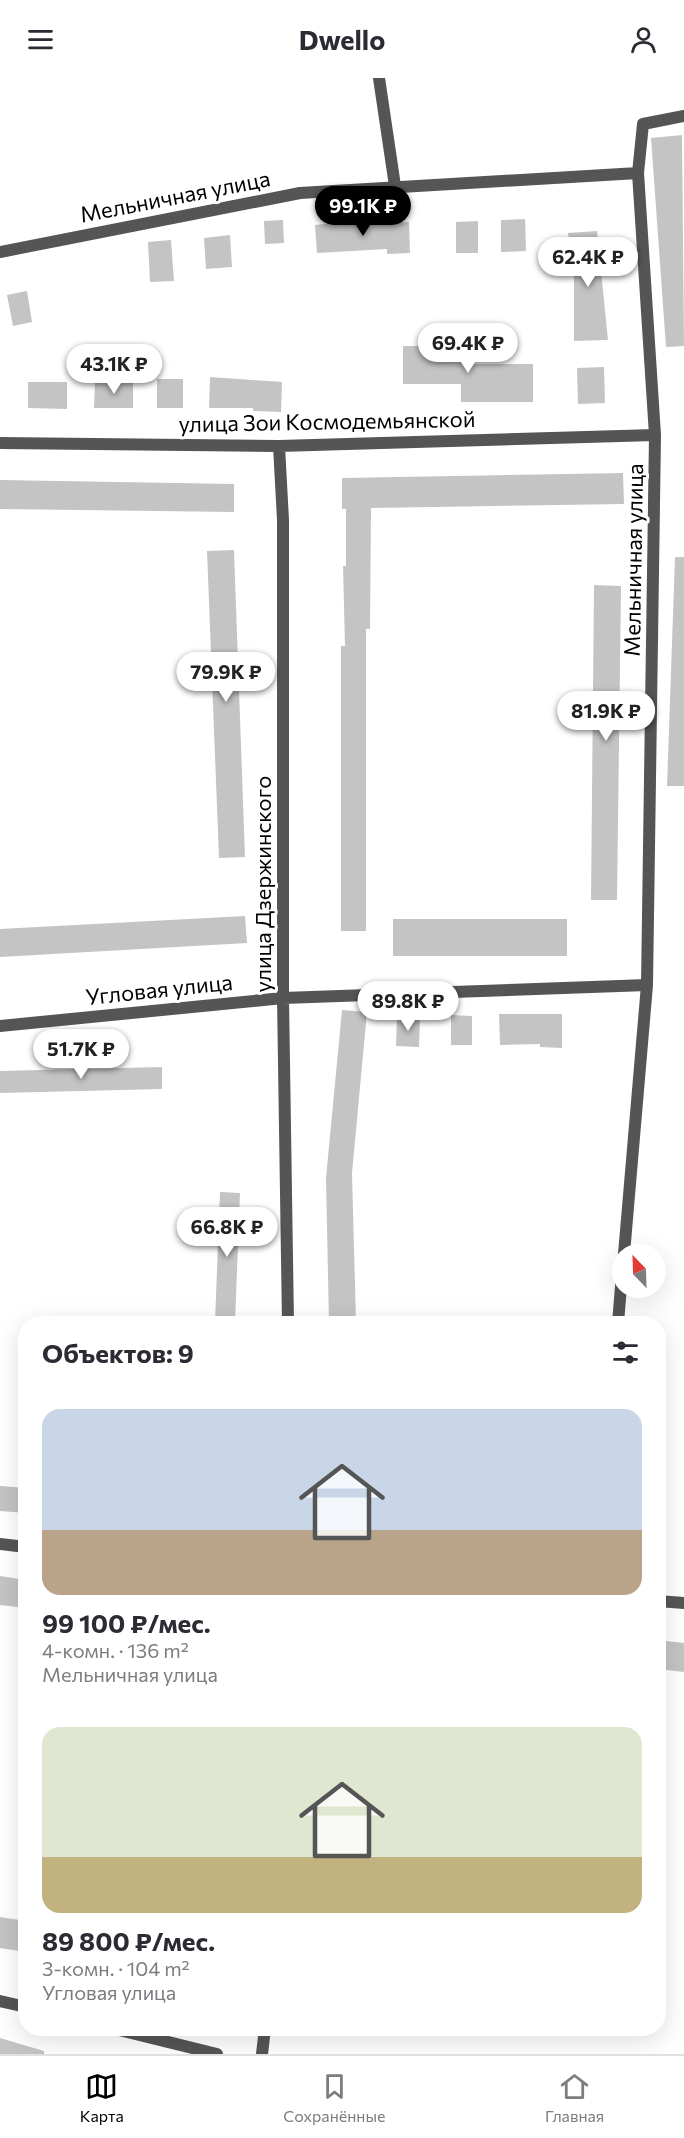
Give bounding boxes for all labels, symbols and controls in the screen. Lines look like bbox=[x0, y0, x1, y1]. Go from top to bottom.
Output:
icon: menu bbox=[24, 23, 57, 56]
text: Dwello bbox=[299, 23, 385, 56]
icon: person bbox=[627, 23, 660, 56]
street label: Мельничная улица bbox=[78, 164, 272, 228]
pin: 99.1K ₽ bbox=[308, 186, 418, 237]
text: 99.1K ₽ bbox=[329, 193, 397, 217]
pin: 62.4K ₽ bbox=[533, 237, 643, 288]
text: 62.4K ₽ bbox=[552, 244, 624, 268]
pin: 69.4K ₽ bbox=[413, 323, 523, 374]
text: 69.4K ₽ bbox=[432, 330, 504, 354]
pin: 43.1K ₽ bbox=[59, 344, 169, 395]
text: 43.1K ₽ bbox=[80, 351, 148, 375]
street label: улица Зои Космодемьянской bbox=[178, 405, 476, 437]
street label: Мельничная улица bbox=[618, 463, 648, 657]
pin: 79.9K ₽ bbox=[171, 652, 281, 703]
text: 79.9K ₽ bbox=[190, 659, 262, 683]
pin: 81.9K ₽ bbox=[551, 691, 661, 742]
text: 81.9K ₽ bbox=[571, 698, 641, 722]
street label: улица Дзержинского bbox=[249, 776, 276, 992]
street label: Угловая улица bbox=[84, 968, 234, 1010]
pin: 89.8K ₽ bbox=[353, 981, 463, 1032]
text: 89.8K ₽ bbox=[372, 988, 444, 1012]
pin: 51.7K ₽ bbox=[26, 1029, 136, 1080]
text: 51.7K ₽ bbox=[47, 1036, 115, 1060]
pin: 66.8K ₽ bbox=[172, 1207, 282, 1258]
text: 66.8K ₽ bbox=[191, 1214, 263, 1238]
north arrow bbox=[612, 1244, 666, 1298]
map controls bbox=[612, 1244, 666, 1298]
icon: filters bbox=[609, 1336, 642, 1369]
text: Объектов: 9 bbox=[42, 1337, 194, 1368]
icon: home bbox=[288, 1448, 396, 1556]
text: 99 100 ₽/мес. bbox=[42, 1607, 211, 1638]
text: 4-комн. · 136 m² bbox=[42, 1638, 189, 1662]
text: Мельничная улица bbox=[42, 1662, 218, 1686]
icon: home bbox=[288, 1766, 396, 1874]
text: 89 800 ₽/мес. bbox=[42, 1925, 215, 1956]
text: 3-комн. · 104 m² bbox=[42, 1956, 190, 1980]
text: Угловая улица bbox=[42, 1980, 176, 2004]
tab: Карта bbox=[80, 2070, 124, 2125]
tab: Сохранённые bbox=[283, 2070, 385, 2125]
tab: Главная bbox=[545, 2070, 604, 2125]

